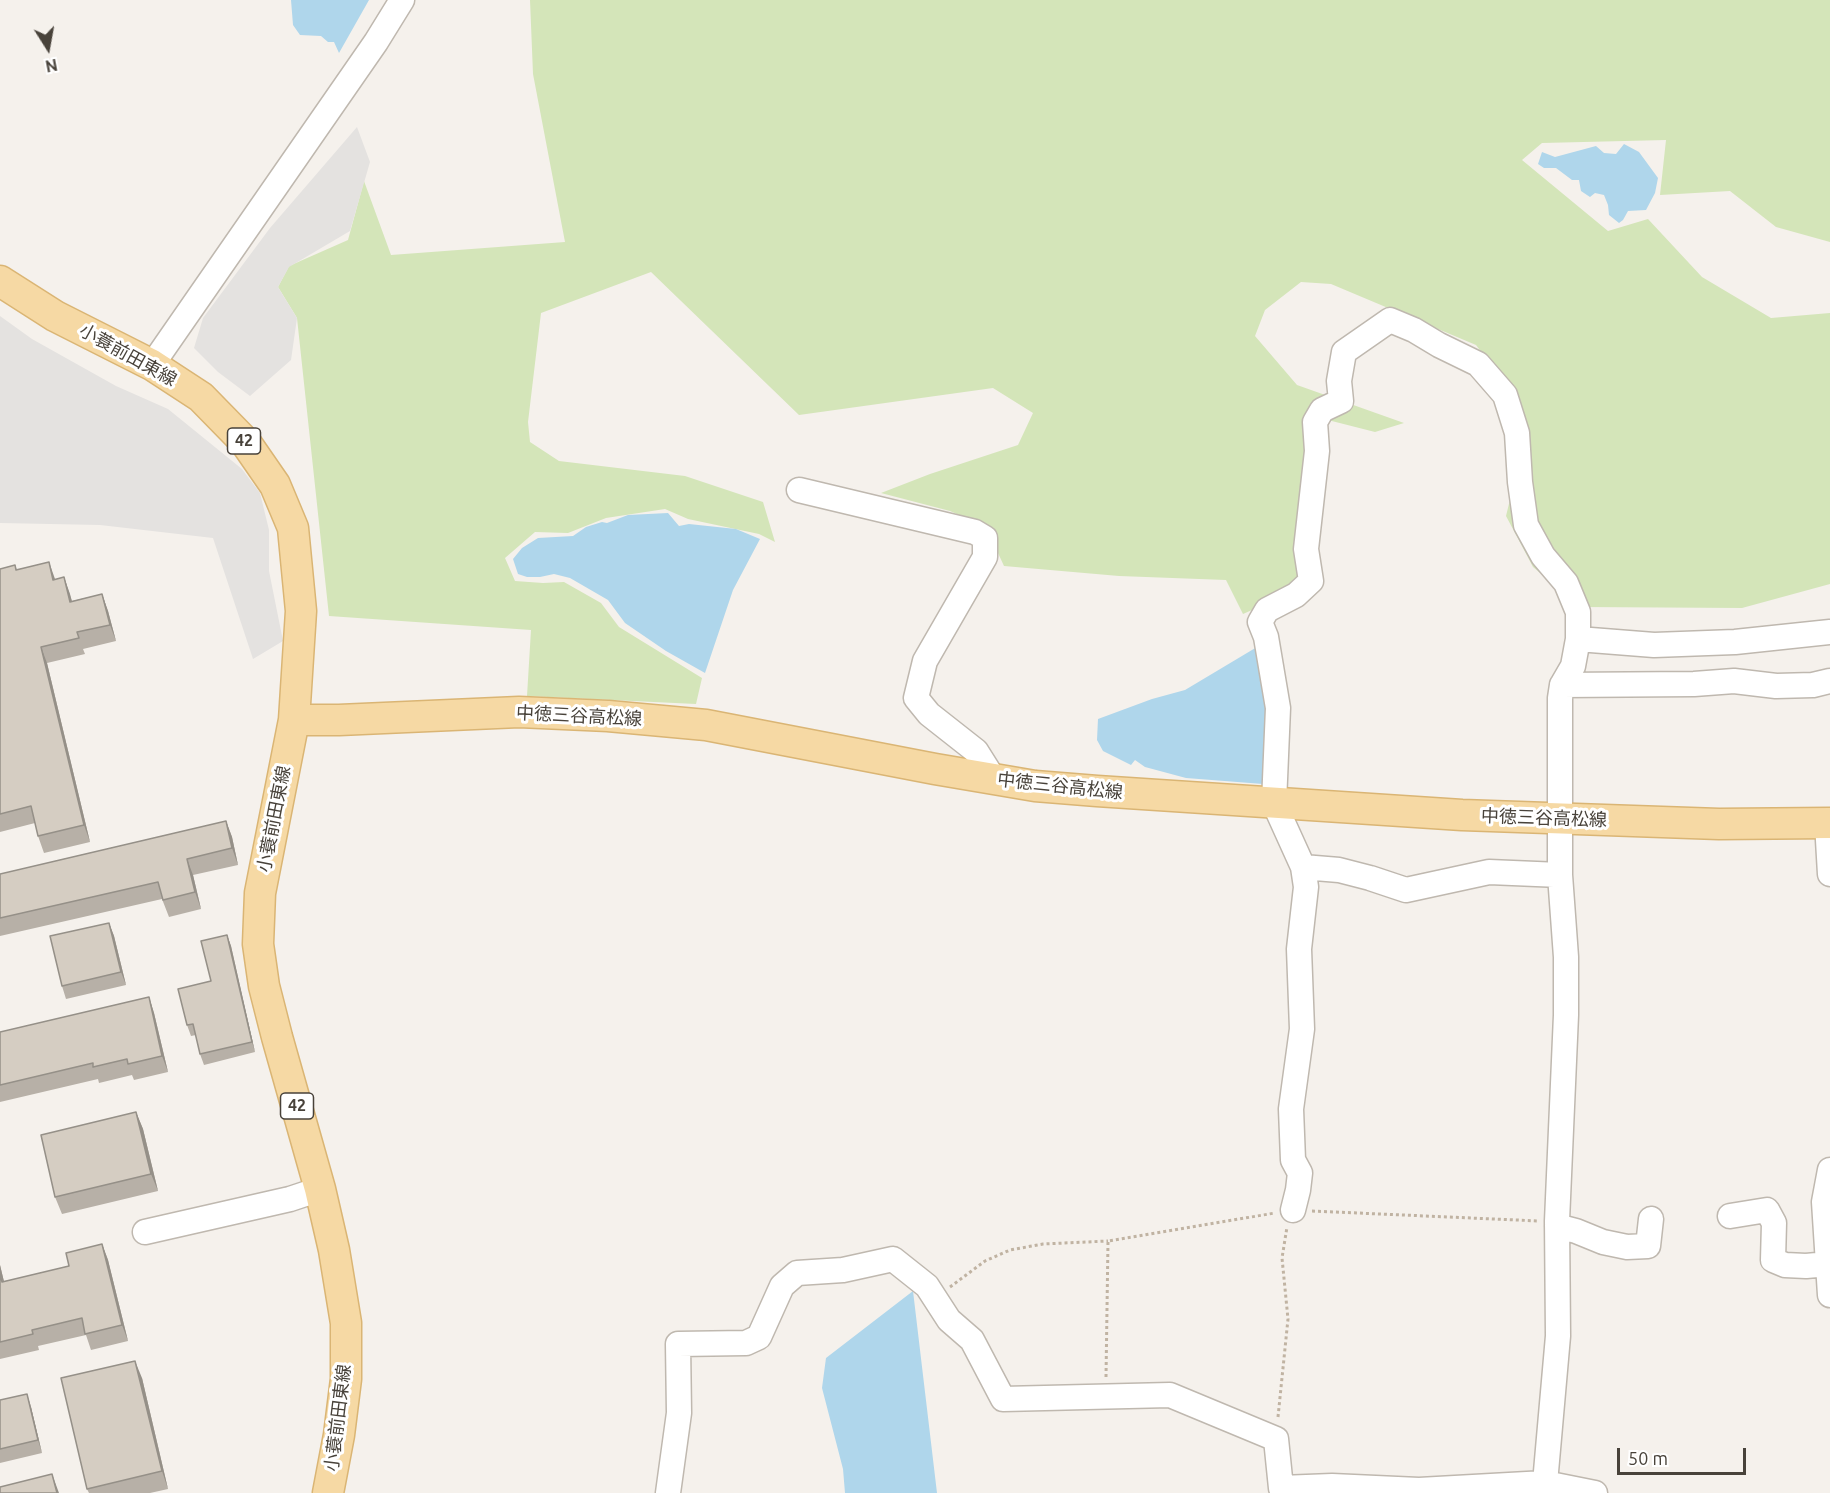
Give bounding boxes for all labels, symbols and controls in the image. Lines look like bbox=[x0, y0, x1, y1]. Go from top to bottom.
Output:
north arrow bbox=[18, 18, 78, 78]
text: N bbox=[44, 56, 59, 76]
street label: 小蓑前田東線 bbox=[76, 319, 180, 391]
road number: 42 bbox=[228, 428, 260, 454]
street label: 中徳三谷高松線 bbox=[516, 702, 642, 730]
street label: 小蓑前田東線 bbox=[253, 764, 295, 874]
street label: 中徳三谷高松線 bbox=[996, 769, 1124, 803]
street label: 中徳三谷高松線 bbox=[1481, 805, 1607, 831]
road number: 42 bbox=[280, 1093, 314, 1119]
street label: 小蓑前田東線 bbox=[321, 1363, 355, 1473]
scale bar bbox=[1620, 1436, 1749, 1474]
text: 50 m bbox=[1628, 1448, 1668, 1468]

